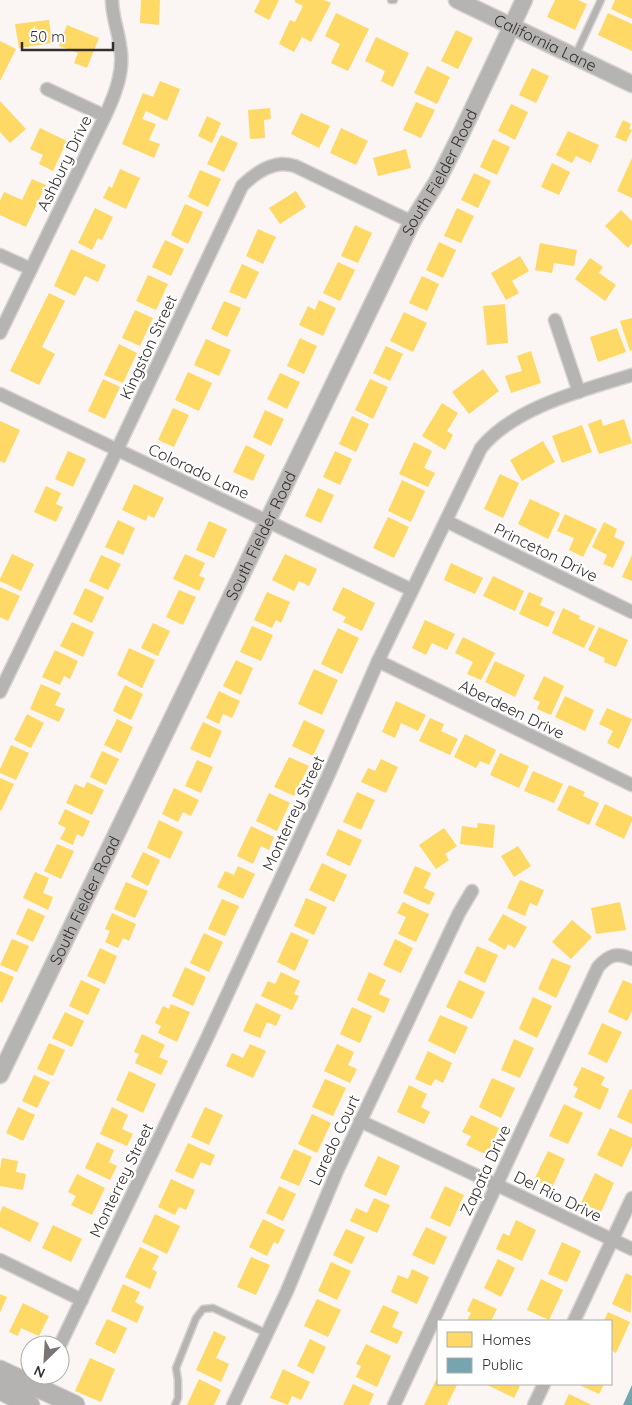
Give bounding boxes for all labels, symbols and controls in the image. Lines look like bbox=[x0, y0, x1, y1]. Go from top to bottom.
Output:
street label: California Lane bbox=[491, 9, 600, 76]
scale bar bbox=[22, 20, 114, 52]
text: 50 m bbox=[30, 27, 65, 46]
street label: South Fielder Road bbox=[397, 106, 481, 239]
street label: Ashbury Drive bbox=[32, 112, 96, 214]
street label: Kingston Street bbox=[115, 291, 181, 403]
street label: Colorado Lane bbox=[145, 439, 253, 503]
street label: South Fielder Road bbox=[221, 468, 300, 603]
street label: Princeton Drive bbox=[491, 518, 601, 586]
street label: Aberdeen Drive bbox=[456, 675, 568, 743]
street label: Monterrey Street bbox=[258, 752, 328, 874]
street label: South Fielder Road bbox=[45, 833, 124, 968]
street label: Laredo Court bbox=[304, 1092, 364, 1188]
street label: Monterrey Street bbox=[85, 1120, 157, 1240]
street label: Zapata Drive bbox=[455, 1122, 515, 1218]
street label: Del Rio Drive bbox=[511, 1166, 605, 1226]
legend bbox=[437, 1320, 612, 1385]
text: Homes bbox=[482, 1330, 531, 1349]
north arrow bbox=[20, 1335, 70, 1385]
text: Public bbox=[482, 1355, 523, 1374]
text: N bbox=[31, 1361, 48, 1382]

